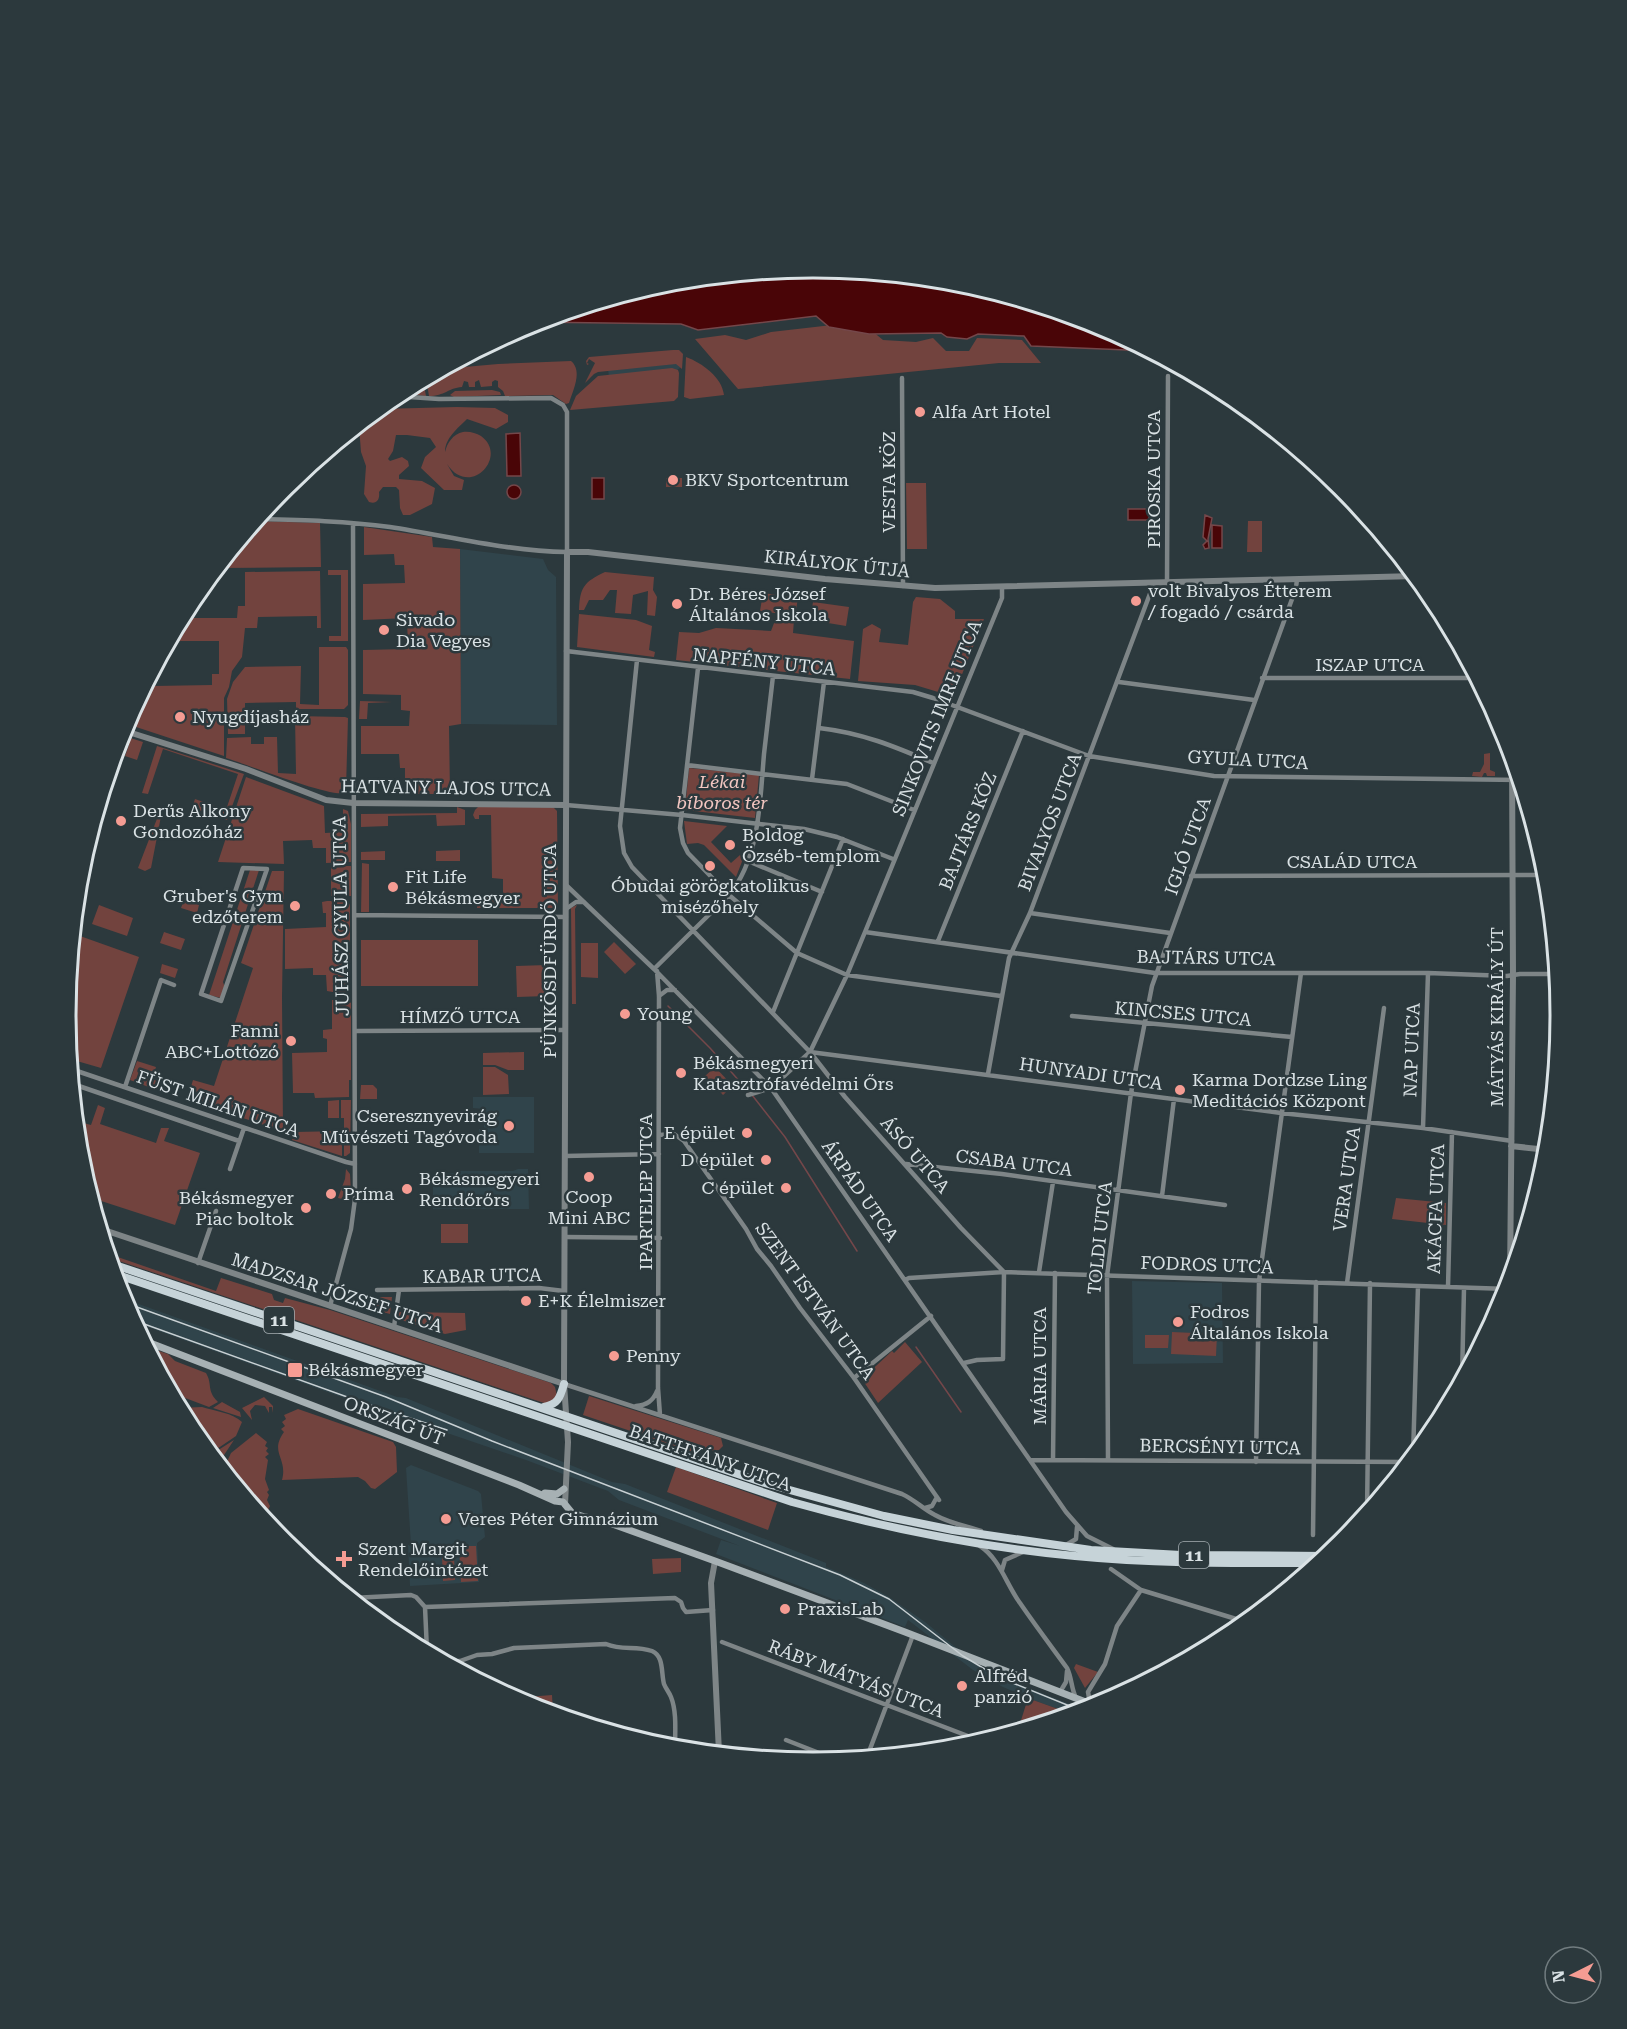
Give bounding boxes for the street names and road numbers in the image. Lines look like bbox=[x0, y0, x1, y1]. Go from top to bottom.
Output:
street label: PIROSKA UTCA bbox=[1143, 409, 1164, 548]
street label: VESTA KÖZ bbox=[878, 431, 899, 533]
street label: KIRÁLYOK ÚTJA bbox=[763, 545, 912, 582]
street label: SINKOVITS IMRE UTCA bbox=[887, 616, 986, 819]
street label: NAPFÉNY UTCA bbox=[692, 644, 837, 679]
street label: ISZAP UTCA bbox=[1315, 654, 1425, 675]
street label: GYULA UTCA bbox=[1187, 746, 1309, 773]
street label: BIVALYOS UTCA bbox=[1013, 749, 1086, 894]
street label: BAJTÁRS KÖZ bbox=[934, 769, 1001, 893]
street label: HATVANY LAJOS UTCA bbox=[341, 775, 552, 800]
street label: IGLÓ UTCA bbox=[1160, 794, 1215, 898]
street label: JUHÁSZ GYULA UTCA bbox=[328, 815, 353, 1016]
street label: PÜNKÖSDFÜRDŐ UTCA bbox=[539, 843, 560, 1058]
street label: CSALÁD UTCA bbox=[1287, 851, 1418, 872]
street label: MÁTYÁS KIRÁLY ÚT bbox=[1486, 927, 1507, 1107]
street label: BAJTÁRS UTCA bbox=[1136, 946, 1276, 969]
street label: KINCSES UTCA bbox=[1114, 997, 1253, 1030]
street label: NAP UTCA bbox=[1399, 1002, 1424, 1098]
street label: HÍMZŐ UTCA bbox=[400, 1006, 521, 1027]
street label: HUNYADI UTCA bbox=[1018, 1053, 1165, 1094]
street label: FÜST MILÁN UTCA bbox=[134, 1066, 303, 1141]
street label: ÁSÓ UTCA bbox=[876, 1112, 955, 1198]
street label: IPARTELEP UTCA bbox=[635, 1113, 656, 1270]
street label: VERA UTCA bbox=[1329, 1125, 1364, 1233]
street label: ÁRPÁD UTCA bbox=[818, 1136, 903, 1246]
street label: AKÁCFA UTCA bbox=[1423, 1143, 1448, 1274]
street label: CSABA UTCA bbox=[954, 1145, 1074, 1180]
street label: TOLDI UTCA bbox=[1083, 1180, 1116, 1296]
street label: SZENT ISTVÁN UTCA bbox=[751, 1218, 880, 1384]
street label: MADZSAR JÓZSEF UTCA bbox=[229, 1248, 446, 1337]
street label: FODROS UTCA bbox=[1140, 1252, 1274, 1277]
street label: KABAR UTCA bbox=[422, 1264, 542, 1287]
road number: 11 bbox=[264, 1307, 294, 1333]
street label: MÁRIA UTCA bbox=[1029, 1307, 1050, 1425]
street label: ORSZÁG ÚT bbox=[341, 1392, 448, 1449]
street label: BATTHYÁNY UTCA bbox=[626, 1420, 794, 1495]
street label: BERCSÉNYI UTCA bbox=[1139, 1435, 1301, 1458]
road number: 11 bbox=[1179, 1542, 1209, 1568]
street label: RÁBY MÁTYÁS UTCA bbox=[765, 1635, 948, 1722]

